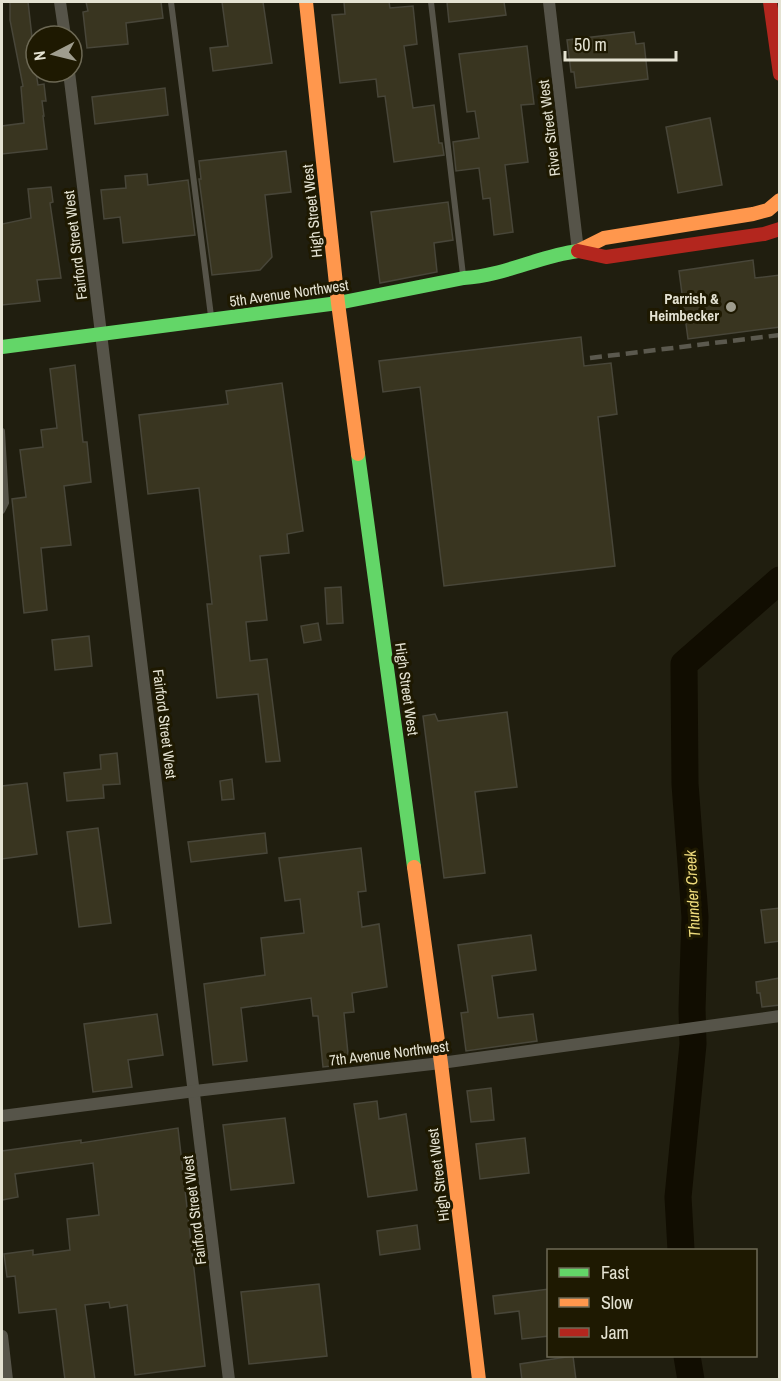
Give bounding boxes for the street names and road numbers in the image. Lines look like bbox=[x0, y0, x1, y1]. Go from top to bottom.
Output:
street label: River Street West bbox=[533, 78, 565, 177]
street label: High Street West bbox=[297, 163, 327, 259]
street label: Fairford Street West bbox=[58, 189, 92, 301]
street label: 5th Avenue Northwest bbox=[228, 274, 351, 312]
street label: High Street West bbox=[390, 641, 424, 737]
street label: Fairford Street West bbox=[148, 668, 182, 780]
street label: 7th Avenue Northwest bbox=[328, 1035, 450, 1071]
street label: High Street West bbox=[422, 1127, 454, 1223]
street label: Fairford Street West bbox=[177, 1154, 211, 1266]

